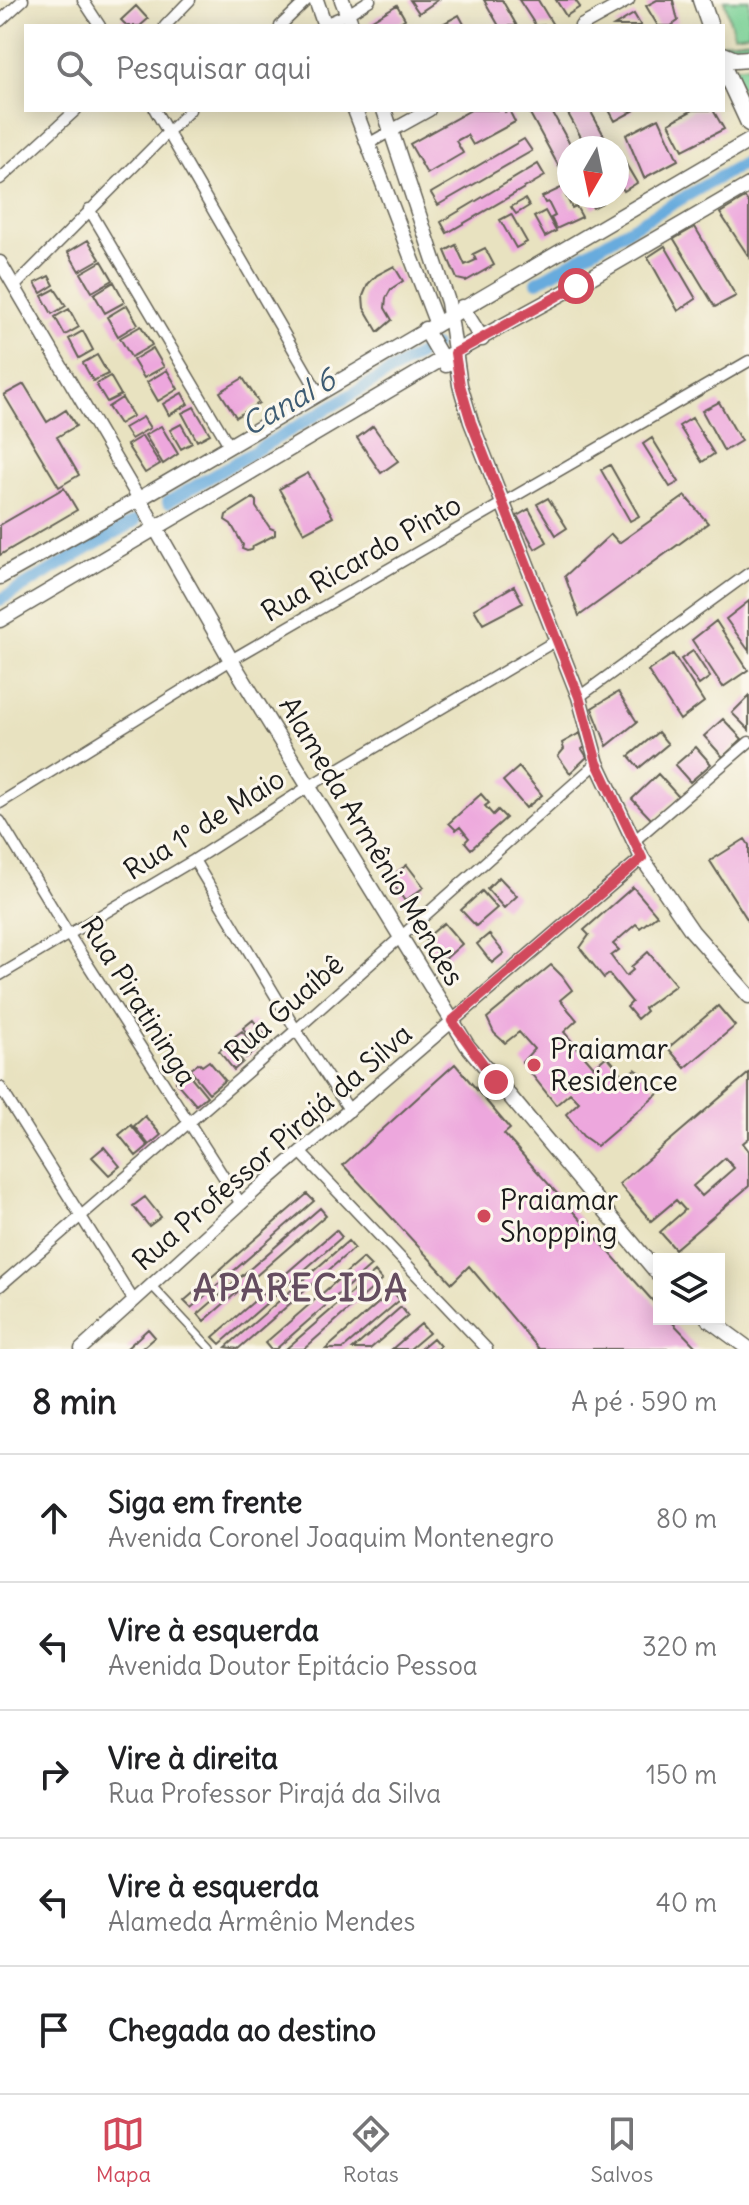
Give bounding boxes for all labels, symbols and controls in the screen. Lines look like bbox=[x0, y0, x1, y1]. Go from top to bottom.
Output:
search box bbox=[24, 24, 725, 112]
icon: search bbox=[52, 46, 96, 90]
text: Pesquisar aqui bbox=[116, 49, 312, 87]
north arrow bbox=[557, 136, 629, 208]
route start bbox=[558, 268, 594, 304]
water label: Canal 6 bbox=[234, 359, 344, 444]
street label: Rua Ricardo Pinto bbox=[255, 486, 467, 630]
street label: Alameda Armênio Mendes bbox=[271, 690, 473, 992]
street label: Rua 1º de Maio bbox=[117, 760, 291, 888]
street label: Rua Piratininga bbox=[73, 910, 205, 1092]
street label: Rua Guaíbê bbox=[217, 947, 351, 1069]
street label: Rua Professor Pirajá da Silva bbox=[125, 1016, 419, 1278]
place label: Praiamar Residence bbox=[550, 1031, 678, 1099]
marker: Praiamar Residence bbox=[525, 1056, 543, 1074]
route end bbox=[478, 1064, 514, 1100]
place label: Praiamar Shopping bbox=[500, 1182, 618, 1250]
marker: Praiamar Shopping bbox=[475, 1207, 493, 1225]
map controls bbox=[653, 1253, 725, 1325]
button: layers bbox=[653, 1253, 725, 1325]
district label: APARECIDA bbox=[193, 1266, 409, 1311]
text: 8 min bbox=[32, 1380, 117, 1423]
text: A pé · 590 m bbox=[571, 1385, 717, 1418]
text: Siga em frente bbox=[108, 1483, 302, 1521]
icon: ahead bbox=[32, 1496, 76, 1540]
text: 80 m bbox=[656, 1502, 717, 1535]
text: Avenida Coronel Joaquim Montenegro bbox=[108, 1521, 554, 1554]
text: Vire à esquerda bbox=[108, 1611, 319, 1649]
icon: left bbox=[32, 1624, 76, 1668]
text: 320 m bbox=[642, 1630, 717, 1663]
text: Avenida Doutor Epitácio Pessoa bbox=[108, 1649, 478, 1682]
text: Vire à direita bbox=[108, 1739, 278, 1777]
icon: right bbox=[32, 1752, 76, 1796]
text: 150 m bbox=[646, 1758, 717, 1791]
text: Rua Professor Pirajá da Silva bbox=[108, 1777, 441, 1810]
text: Vire à esquerda bbox=[108, 1867, 319, 1905]
icon: left bbox=[32, 1880, 76, 1924]
text: 40 m bbox=[656, 1886, 717, 1919]
text: Alameda Armênio Mendes bbox=[108, 1905, 415, 1938]
icon: arrive bbox=[32, 2008, 76, 2052]
text: Chegada ao destino bbox=[108, 2011, 376, 2049]
tab: Mapa bbox=[96, 2112, 151, 2188]
tab: Rotas bbox=[343, 2112, 399, 2188]
tab: Salvos bbox=[590, 2112, 653, 2188]

